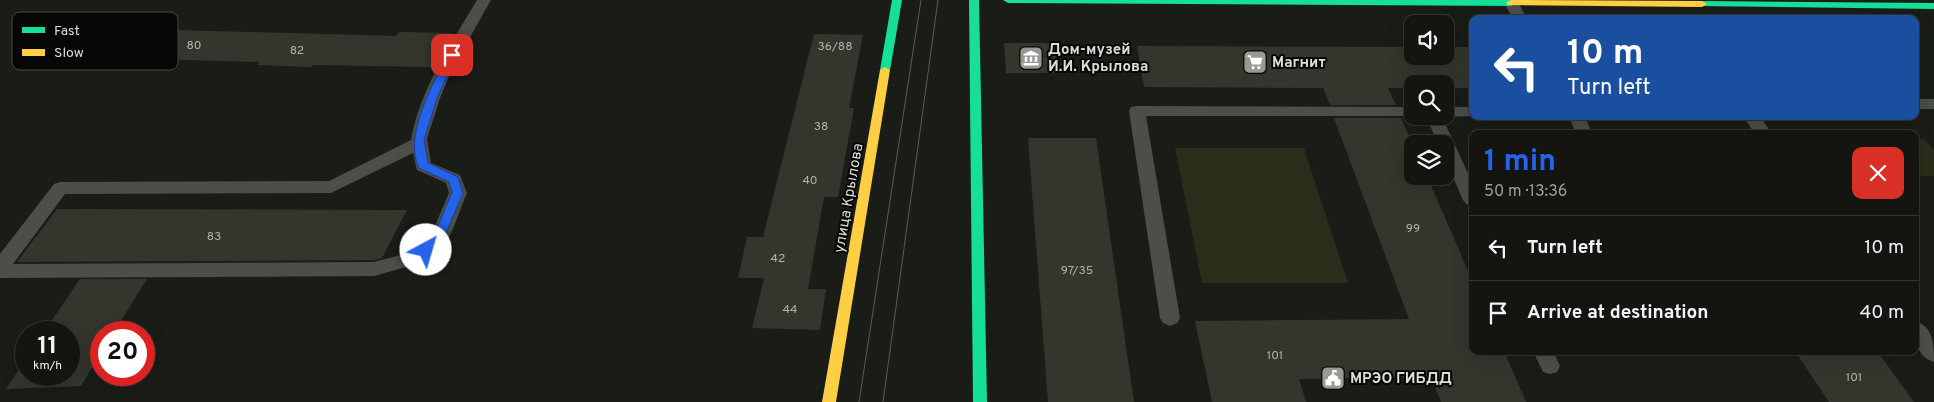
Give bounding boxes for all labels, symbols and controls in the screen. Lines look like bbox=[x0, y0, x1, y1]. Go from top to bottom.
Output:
legend bbox=[12, 12, 178, 70]
map controls bbox=[1404, 15, 1454, 185]
button: sound bbox=[1404, 15, 1454, 65]
text: Fast bbox=[54, 23, 80, 40]
text: 10 m bbox=[1567, 32, 1643, 76]
pin bbox=[431, 34, 473, 76]
icon: left bbox=[1484, 35, 1549, 100]
house number: 80 bbox=[187, 38, 201, 54]
house number: 36/88 bbox=[818, 39, 852, 55]
icon: arrive bbox=[438, 41, 466, 69]
place label: Дом-музей И.И. Крылова bbox=[1048, 41, 1148, 77]
house number: 82 bbox=[290, 43, 304, 59]
text: Slow bbox=[54, 45, 84, 62]
museum icon: Дом-музей И.И. Крылова bbox=[1018, 45, 1044, 71]
supermarket icon: Магнит bbox=[1242, 49, 1268, 75]
place label: Магнит bbox=[1272, 54, 1325, 73]
button: search bbox=[1404, 75, 1454, 125]
text: Turn left bbox=[1567, 75, 1650, 102]
house number: 38 bbox=[814, 119, 828, 135]
button: layers bbox=[1404, 135, 1454, 185]
street label: улица Крылова bbox=[830, 142, 868, 255]
text: 1 min bbox=[1484, 144, 1556, 181]
button: close bbox=[1852, 147, 1904, 199]
house number: 40 bbox=[802, 173, 818, 189]
text: 50 m · 13:36 bbox=[1484, 182, 1567, 202]
house number: 99 bbox=[1406, 221, 1420, 237]
position arrow bbox=[399, 223, 451, 275]
house number: 83 bbox=[207, 229, 221, 245]
icon: left bbox=[1484, 234, 1512, 262]
text: Turn left bbox=[1527, 236, 1603, 260]
text: 10 m bbox=[1864, 236, 1904, 260]
house number: 42 bbox=[771, 251, 785, 267]
house number: 97/35 bbox=[1061, 263, 1093, 279]
icon: arrive bbox=[1484, 299, 1512, 327]
text: Arrive at destination bbox=[1527, 301, 1708, 325]
text: 40 m bbox=[1859, 301, 1904, 325]
house number: 44 bbox=[783, 302, 797, 318]
speed limit sign: 20 bbox=[90, 321, 155, 386]
text: 11 bbox=[37, 331, 58, 363]
house number: 101 bbox=[1267, 348, 1283, 364]
text: km/h bbox=[33, 358, 62, 374]
public building icon: МРЭО ГИБДД bbox=[1320, 365, 1346, 391]
place label: МРЭО ГИБДД bbox=[1350, 370, 1452, 389]
house number: 101 bbox=[1846, 370, 1862, 386]

